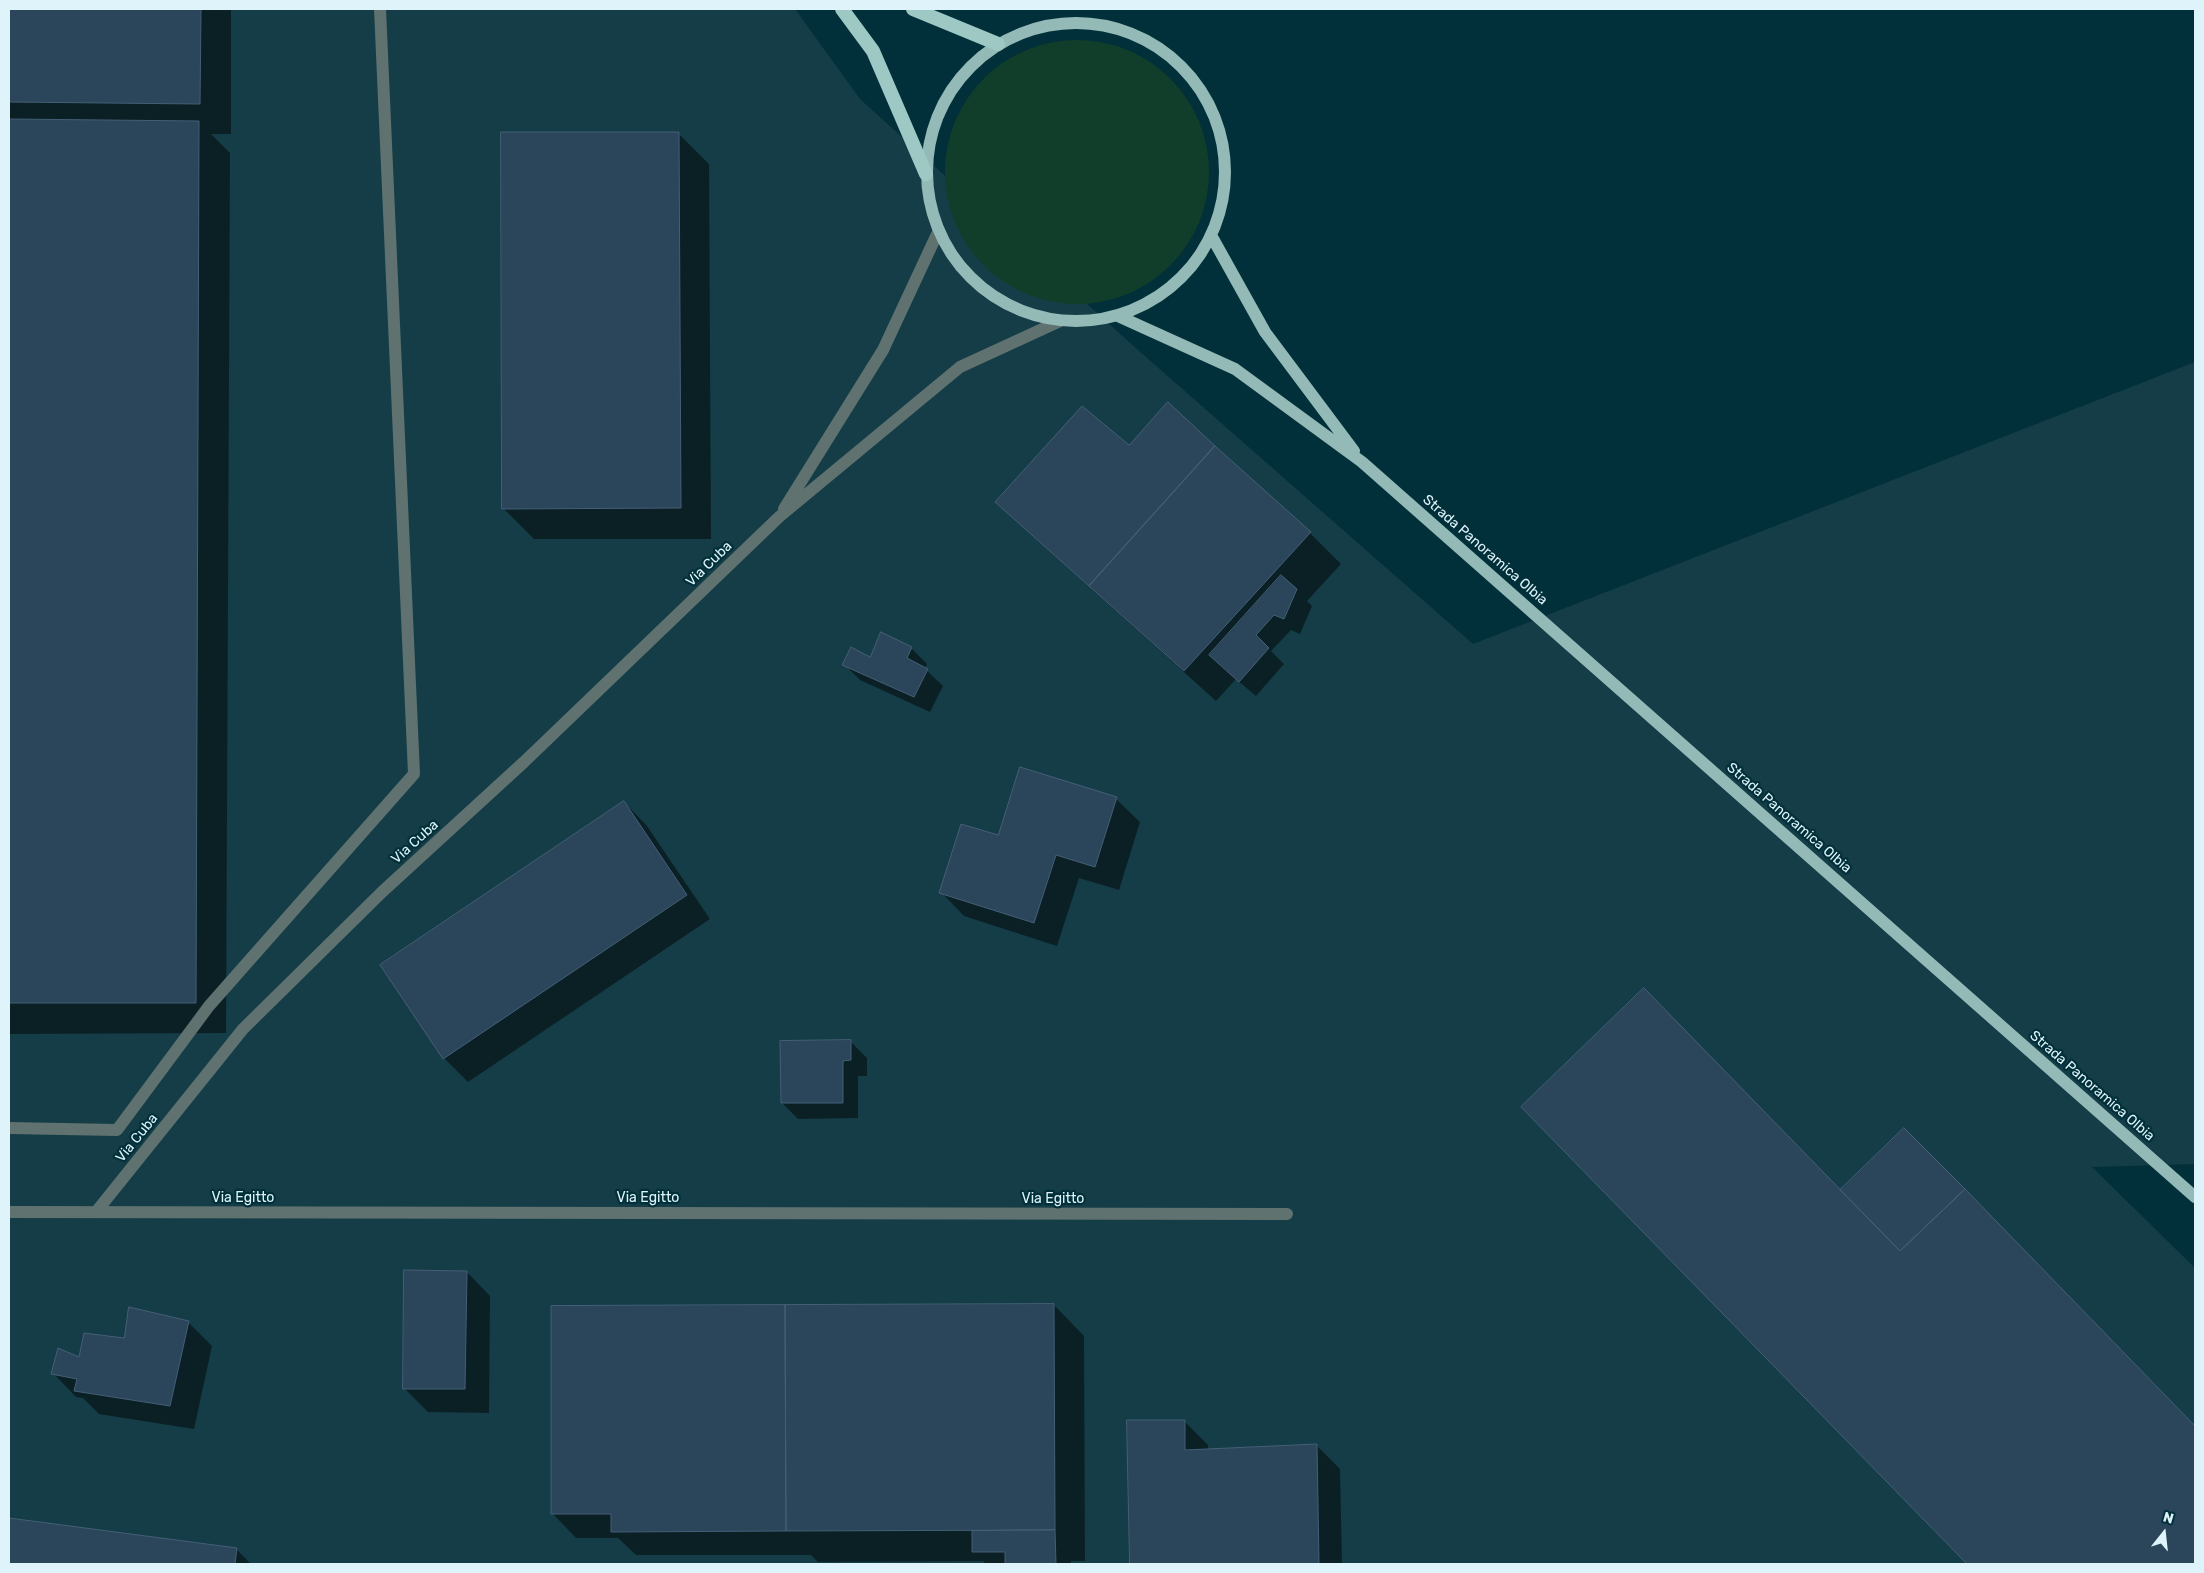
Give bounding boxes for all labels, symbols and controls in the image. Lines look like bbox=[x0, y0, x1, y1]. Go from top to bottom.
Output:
street label: Strada Panoramica Olbia bbox=[1419, 491, 1551, 609]
street label: Via Cuba bbox=[682, 538, 736, 590]
street label: Strada Panoramica Olbia bbox=[1723, 759, 1855, 877]
street label: Via Cuba bbox=[388, 817, 442, 867]
street label: Strada Panoramica Olbia bbox=[2026, 1027, 2158, 1145]
street label: Via Cuba bbox=[112, 1110, 162, 1166]
street label: Via Egitto bbox=[212, 1190, 274, 1206]
street label: Via Egitto bbox=[617, 1190, 679, 1206]
street label: Via Egitto bbox=[1022, 1191, 1084, 1207]
north arrow bbox=[2139, 1508, 2189, 1558]
text: N bbox=[2161, 1509, 2175, 1528]

